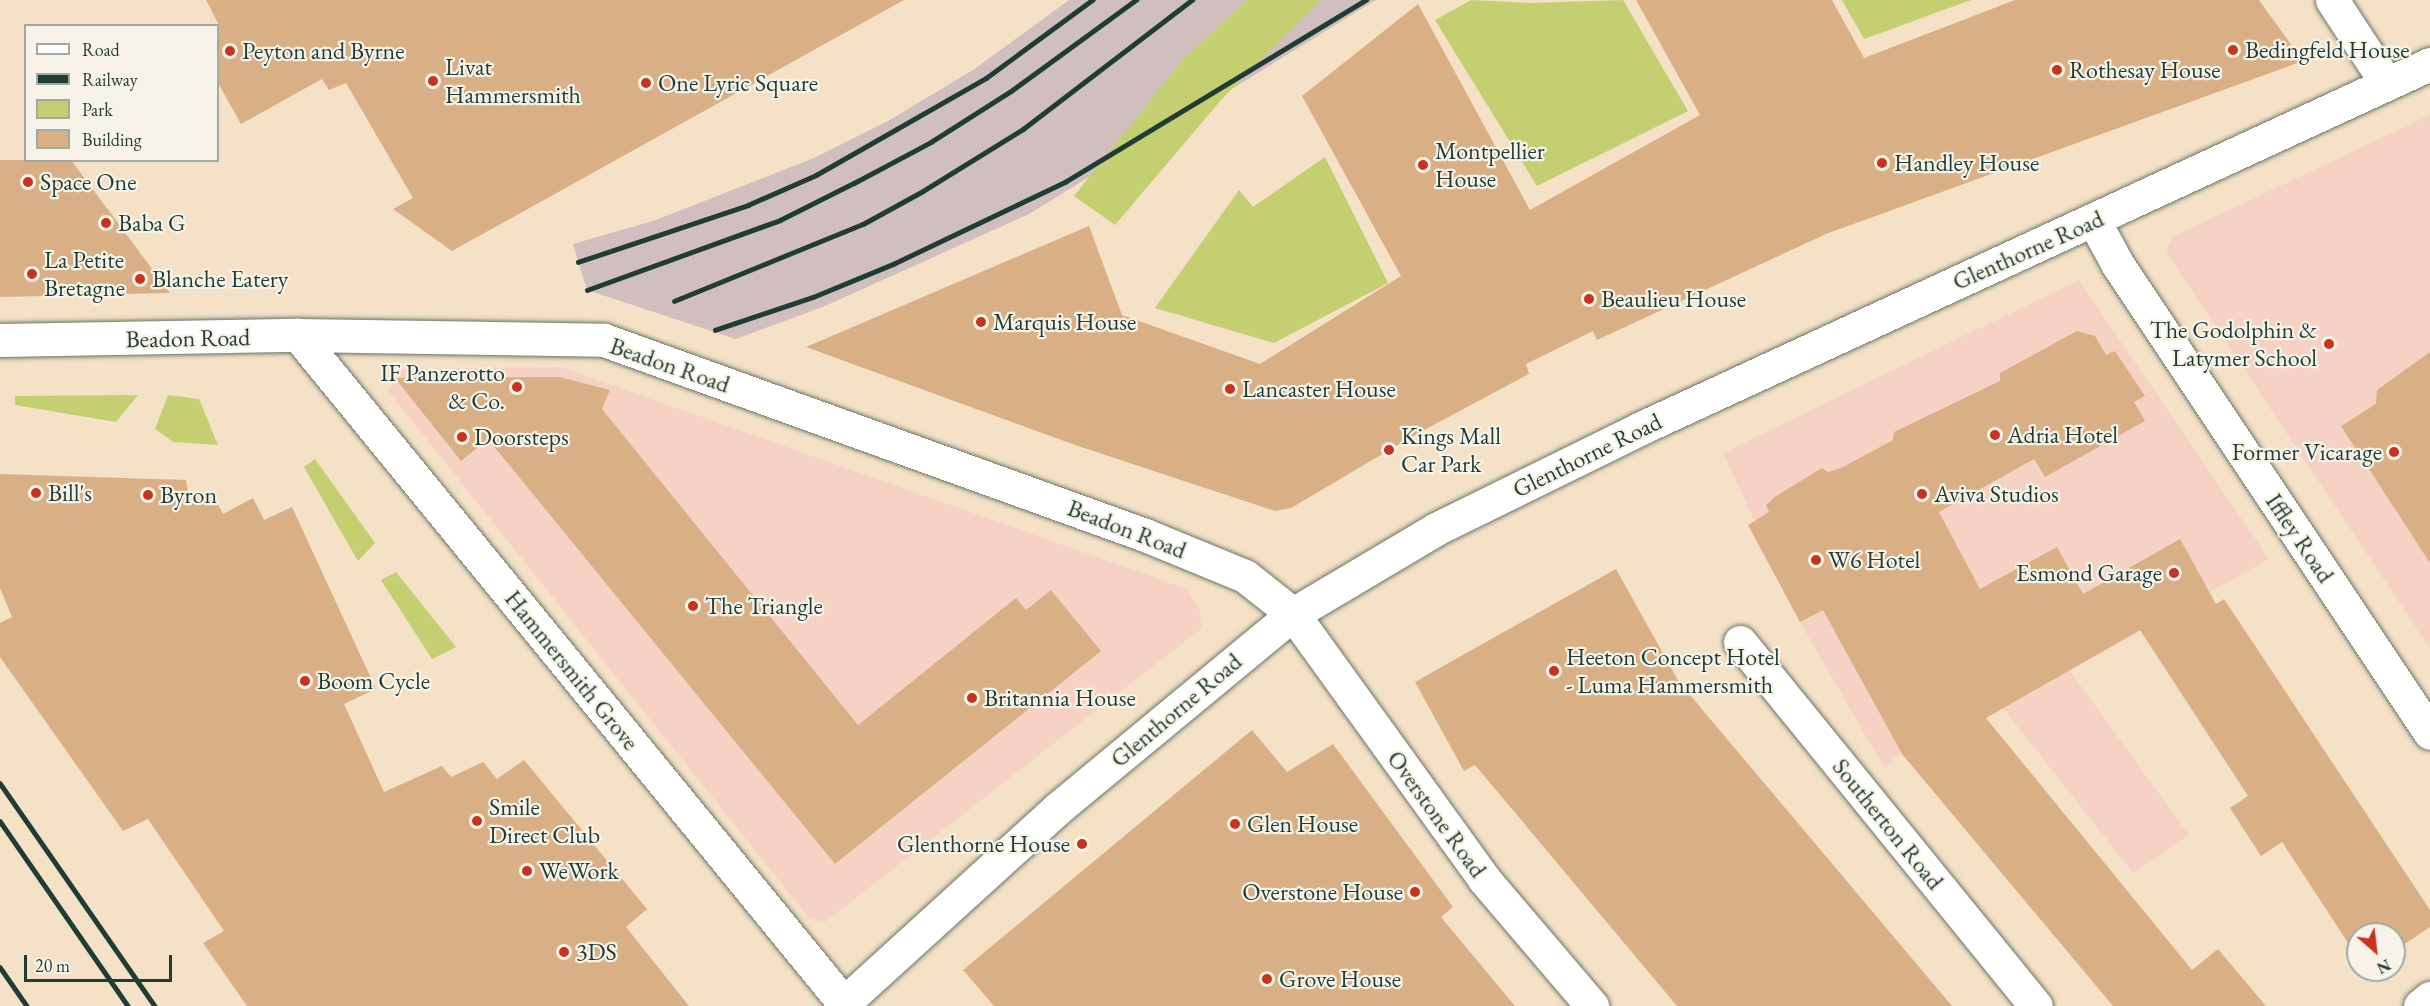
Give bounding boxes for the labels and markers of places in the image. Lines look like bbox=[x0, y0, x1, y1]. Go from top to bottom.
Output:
place label: Bedingfeld House bbox=[2245, 36, 2410, 64]
place label: Peyton and Byrne bbox=[242, 37, 405, 65]
marker: Bedingfeld House bbox=[2226, 43, 2240, 57]
marker: Peyton and Byrne bbox=[223, 44, 237, 58]
place label: Livat Hammersmith bbox=[445, 53, 581, 109]
place label: Rothesay House bbox=[2069, 56, 2221, 84]
marker: Rothesay House bbox=[2050, 63, 2064, 77]
place label: One Lyric Square bbox=[658, 69, 818, 97]
marker: Livat Hammersmith bbox=[426, 74, 440, 88]
marker: One Lyric Square bbox=[639, 76, 653, 90]
place label: Montpellier House bbox=[1435, 137, 1545, 193]
place label: Handley House bbox=[1894, 149, 2039, 177]
marker: Handley House bbox=[1875, 156, 1889, 170]
marker: Montpellier House bbox=[1416, 158, 1430, 172]
place label: Space One bbox=[40, 168, 137, 196]
marker: Space One bbox=[21, 175, 35, 189]
place label: Baba G bbox=[118, 209, 185, 237]
marker: Baba G bbox=[99, 216, 113, 230]
place label: La Petite Bretagne bbox=[44, 246, 125, 302]
place label: Blanche Eatery bbox=[152, 265, 288, 293]
marker: La Petite Bretagne bbox=[25, 267, 39, 281]
marker: Blanche Eatery bbox=[133, 272, 147, 286]
place label: Beaulieu House bbox=[1601, 285, 1746, 313]
marker: Beaulieu House bbox=[1582, 292, 1596, 306]
place label: Marquis House bbox=[993, 308, 1136, 336]
marker: Marquis House bbox=[974, 315, 988, 329]
place label: The Godolphin & Latymer School bbox=[2150, 316, 2317, 372]
marker: The Godolphin & Latymer School bbox=[2322, 337, 2336, 351]
place label: IF Panzerotto & Co. bbox=[380, 359, 505, 415]
place label: Lancaster House bbox=[1242, 375, 1396, 403]
marker: IF Panzerotto & Co. bbox=[510, 380, 524, 394]
marker: Lancaster House bbox=[1223, 382, 1237, 396]
place label: Adria Hotel bbox=[2007, 421, 2118, 449]
place label: Kings Mall Car Park bbox=[1401, 422, 1501, 478]
place label: Doorsteps bbox=[474, 423, 569, 451]
marker: Adria Hotel bbox=[1988, 428, 2002, 442]
marker: Doorsteps bbox=[455, 430, 469, 444]
place label: Former Vicarage bbox=[2232, 438, 2382, 466]
marker: Kings Mall Car Park bbox=[1382, 443, 1396, 457]
marker: Former Vicarage bbox=[2387, 445, 2401, 459]
place label: Bill's bbox=[48, 479, 92, 507]
place label: Aviva Studios bbox=[1934, 480, 2059, 508]
place label: Byron bbox=[160, 481, 217, 509]
marker: Bill's bbox=[29, 486, 43, 500]
marker: Aviva Studios bbox=[1915, 487, 1929, 501]
marker: Byron bbox=[141, 488, 155, 502]
place label: W6 Hotel bbox=[1828, 546, 1920, 574]
marker: W6 Hotel bbox=[1809, 553, 1823, 567]
place label: Esmond Garage bbox=[2016, 559, 2162, 587]
marker: Esmond Garage bbox=[2167, 566, 2181, 580]
place label: The Triangle bbox=[705, 592, 823, 620]
marker: The Triangle bbox=[686, 599, 700, 613]
place label: Heeton Concept Hotel - Luma Hammersmith bbox=[1566, 643, 1780, 699]
marker: Heeton Concept Hotel - Luma Hammersmith bbox=[1547, 664, 1561, 678]
place label: Boom Cycle bbox=[317, 667, 430, 695]
marker: Boom Cycle bbox=[298, 674, 312, 688]
place label: Britannia House bbox=[984, 684, 1136, 712]
marker: Britannia House bbox=[965, 691, 979, 705]
place label: Smile Direct Club bbox=[489, 793, 600, 849]
place label: Glen House bbox=[1247, 810, 1358, 838]
marker: Smile Direct Club bbox=[470, 814, 484, 828]
marker: Glen House bbox=[1228, 817, 1242, 831]
place label: Glenthorne House bbox=[897, 830, 1070, 858]
marker: Glenthorne House bbox=[1075, 837, 1089, 851]
place label: WeWork bbox=[539, 857, 619, 885]
marker: WeWork bbox=[520, 864, 534, 878]
place label: Overstone House bbox=[1242, 878, 1403, 906]
marker: Overstone House bbox=[1408, 885, 1422, 899]
place label: 3DS bbox=[576, 938, 617, 966]
marker: 3DS bbox=[557, 945, 571, 959]
place label: Grove House bbox=[1279, 965, 1401, 993]
marker: Grove House bbox=[1260, 972, 1274, 986]

